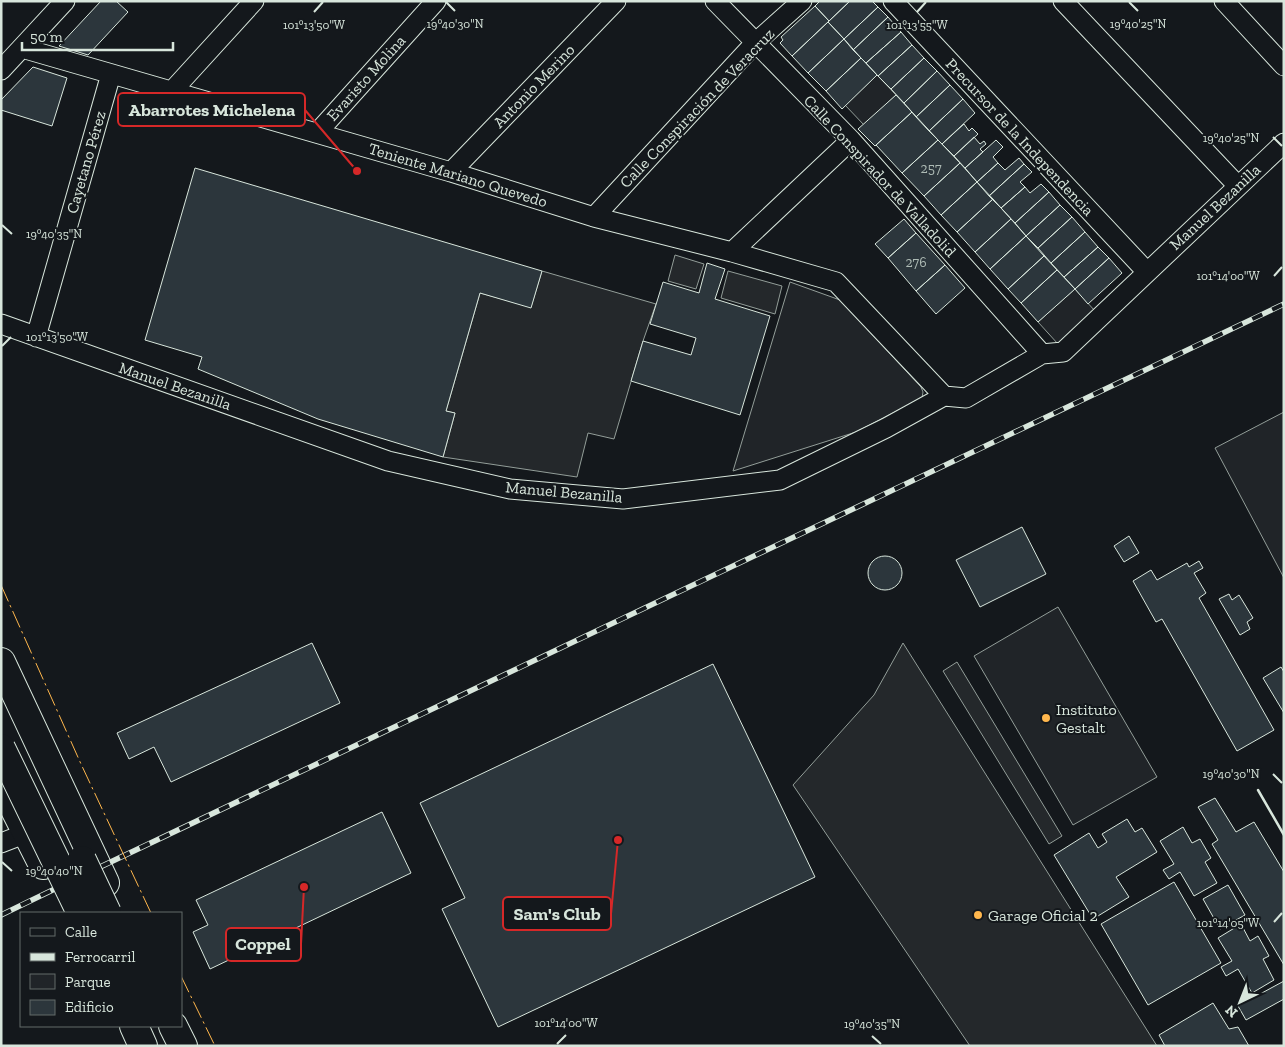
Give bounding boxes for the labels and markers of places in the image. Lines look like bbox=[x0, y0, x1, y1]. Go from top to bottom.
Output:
callout: Abarrotes Michelena bbox=[118, 93, 305, 126]
place label: Instituto Gestalt bbox=[1056, 700, 1117, 737]
marker: Instituto Gestalt bbox=[1040, 712, 1052, 724]
callout: Sam's Club bbox=[503, 897, 611, 930]
place label: Garage Oficial 2 bbox=[988, 906, 1098, 925]
marker: Garage Oficial 2 bbox=[972, 909, 984, 921]
callout: Coppel bbox=[226, 928, 301, 961]

